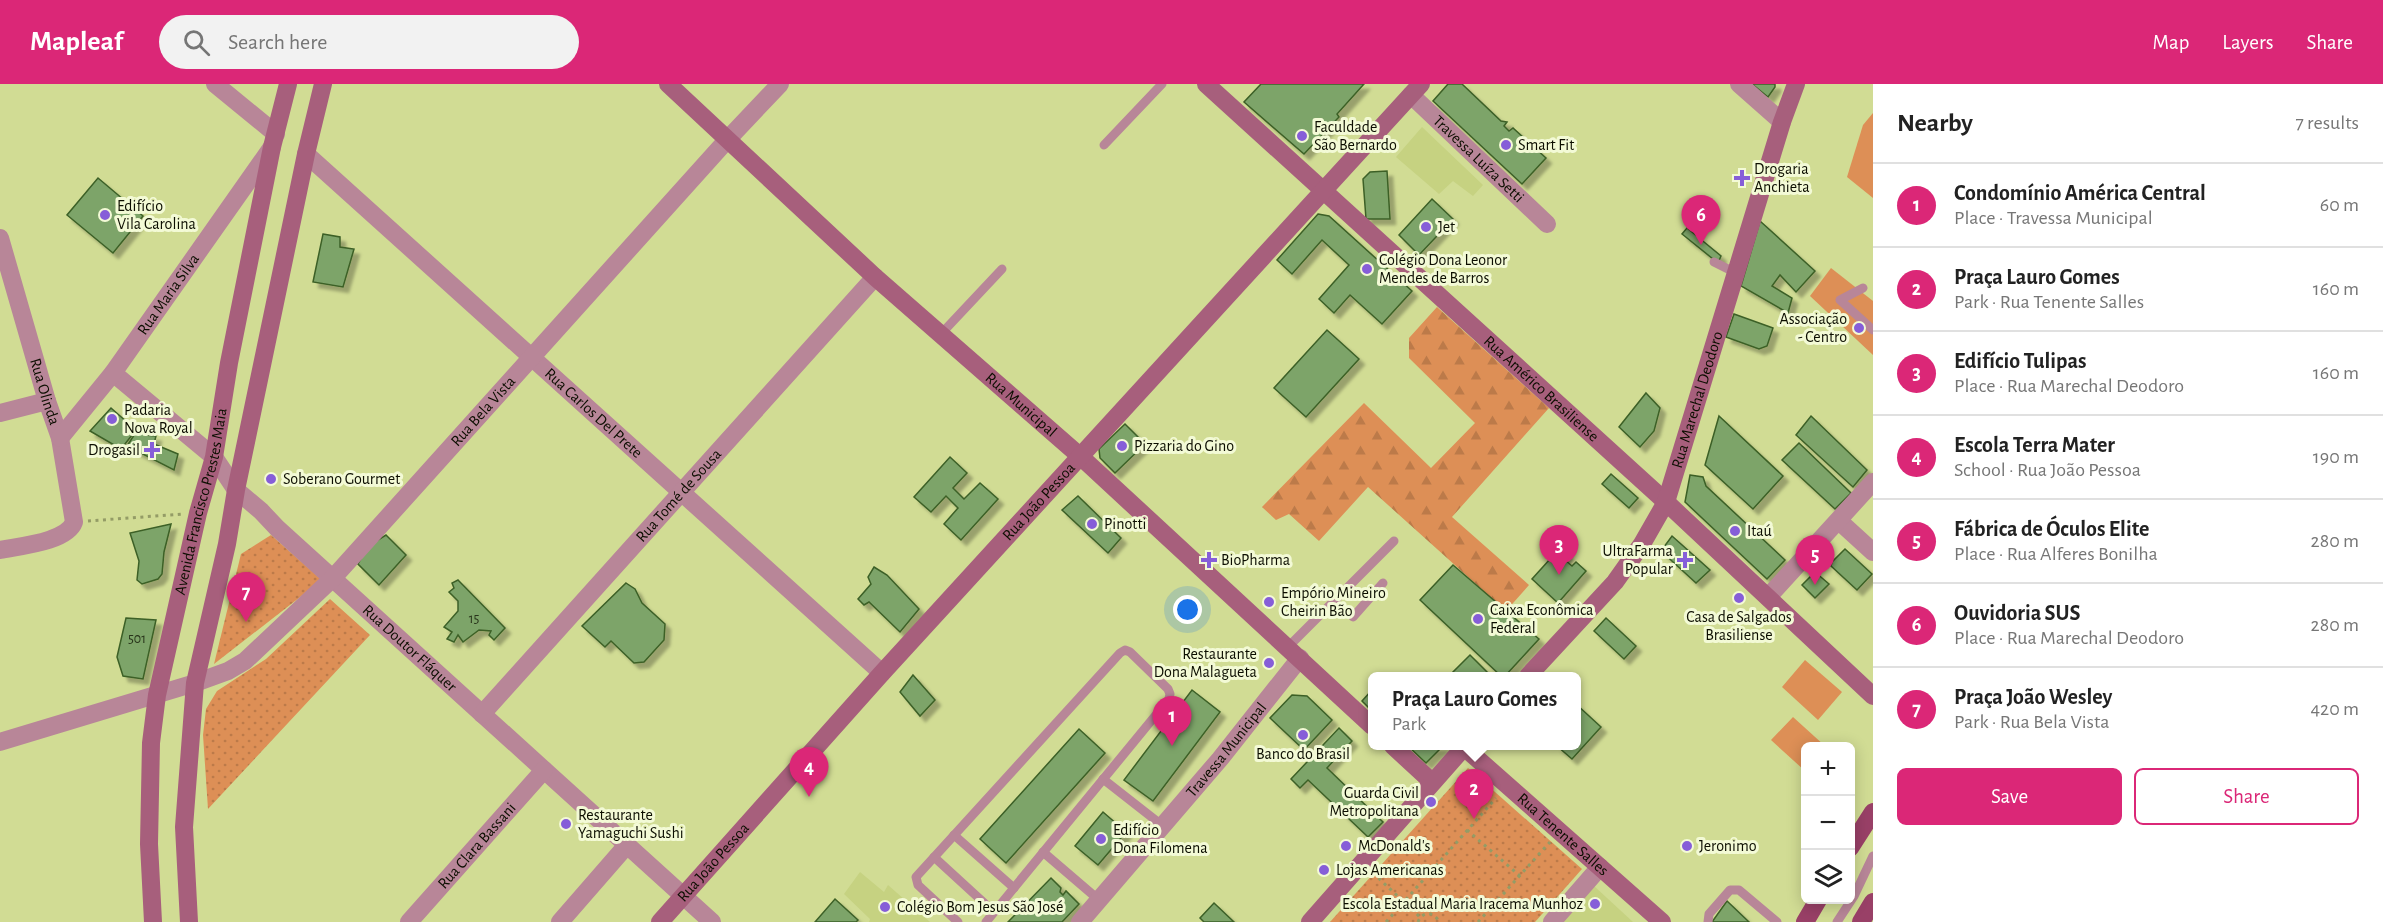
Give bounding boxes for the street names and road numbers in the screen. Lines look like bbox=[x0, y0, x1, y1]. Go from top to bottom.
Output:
street label: Travessa Luíza Setti bbox=[1430, 112, 1527, 206]
street label: Rua Maria Silva bbox=[134, 251, 202, 338]
street label: Rua Marechal Deodoro bbox=[1669, 329, 1726, 470]
street label: Rua Américo Brasiliense bbox=[1481, 333, 1602, 445]
street label: Rua Olinda bbox=[27, 356, 63, 427]
street label: Rua Carlos Del Prete bbox=[542, 365, 645, 461]
street label: Rua Municipal bbox=[982, 369, 1060, 440]
street label: Rua Bela Vista bbox=[448, 373, 518, 449]
street label: Avenida Francisco Prestes Maia bbox=[172, 407, 230, 597]
street label: Rua Tomé de Sousa bbox=[633, 446, 724, 545]
street label: Rua João Pessoa bbox=[999, 460, 1078, 544]
street label: Rua Doutor Fláquer bbox=[360, 602, 460, 695]
street label: Travessa Municipal bbox=[1183, 699, 1269, 800]
street label: Rua Tenente Salles bbox=[1514, 790, 1612, 879]
street label: Rua Clara Bassani bbox=[435, 800, 519, 892]
street label: Rua João Pessoa bbox=[674, 820, 752, 905]

